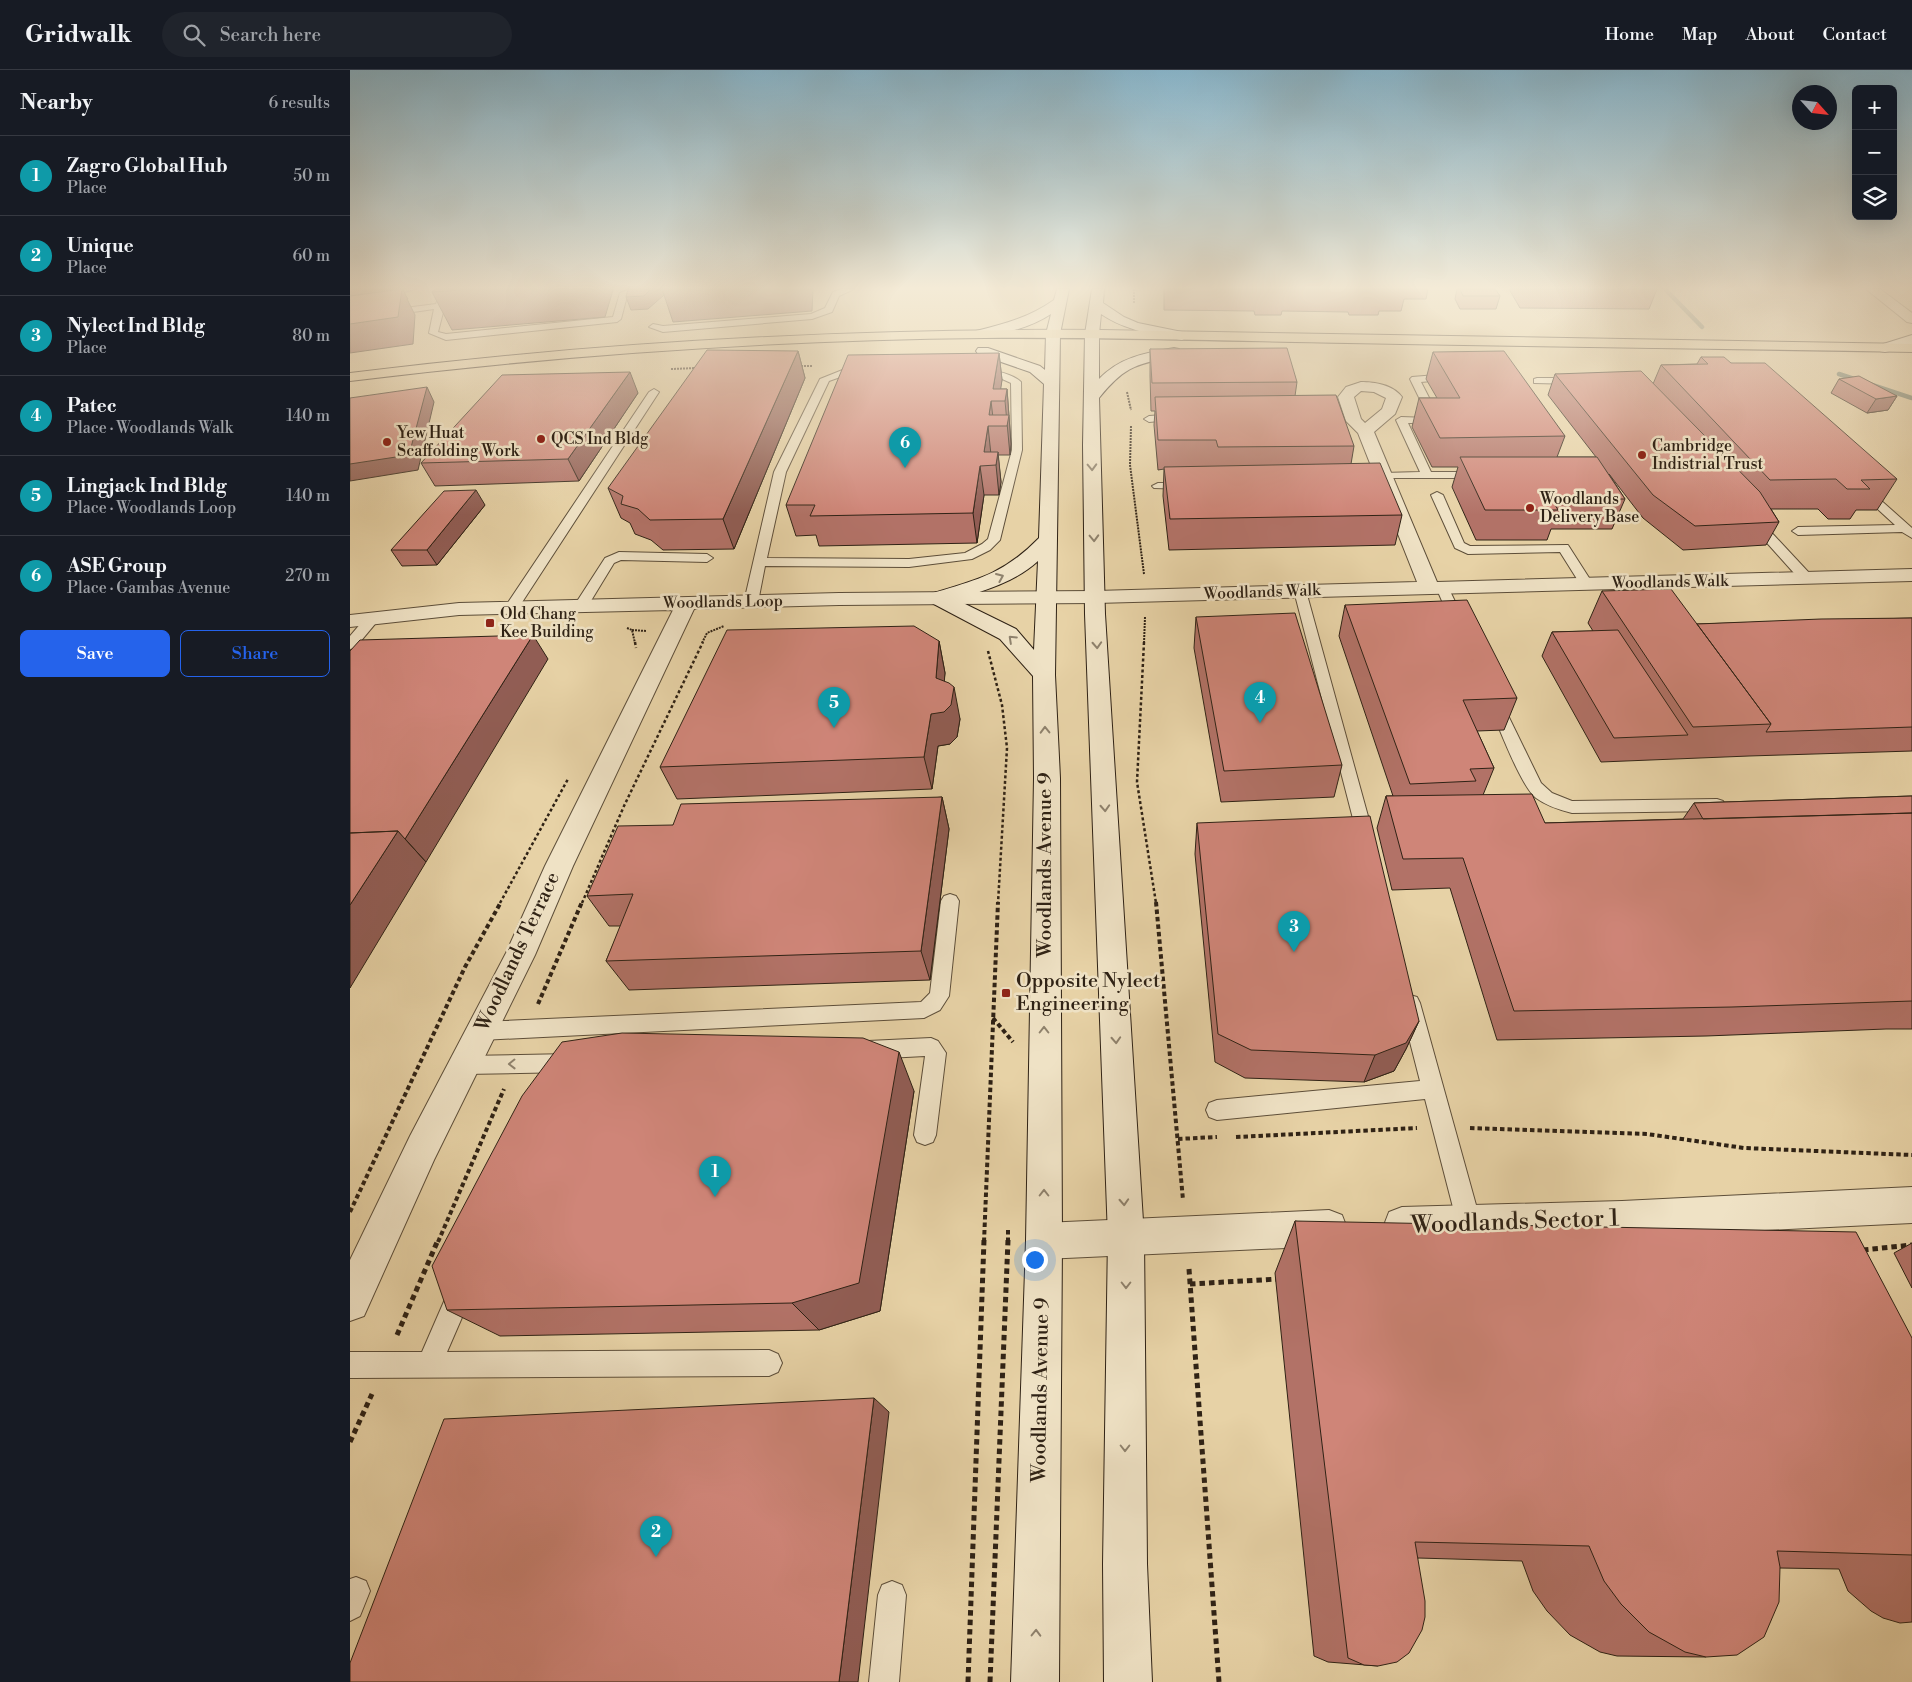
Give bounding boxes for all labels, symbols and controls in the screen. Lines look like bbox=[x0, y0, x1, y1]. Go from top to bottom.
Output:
search box bbox=[162, 12, 512, 57]
text: Gridwalk bbox=[25, 20, 132, 50]
icon: search bbox=[180, 21, 208, 49]
text: Search here bbox=[220, 23, 321, 47]
text: Home bbox=[1605, 23, 1654, 46]
text: Map bbox=[1682, 23, 1718, 46]
text: About bbox=[1746, 23, 1795, 46]
text: Contact bbox=[1823, 23, 1887, 46]
north arrow bbox=[1792, 85, 1837, 130]
map controls bbox=[1852, 85, 1897, 220]
button: + bbox=[1852, 85, 1897, 130]
text: Nearby bbox=[20, 90, 93, 116]
text: 6 results bbox=[269, 93, 330, 113]
button: − bbox=[1852, 130, 1897, 175]
text: Zagro Global Hub bbox=[67, 154, 228, 178]
text: 1 bbox=[32, 166, 40, 186]
text: 50 m bbox=[293, 166, 330, 186]
button: layers bbox=[1852, 175, 1897, 220]
text: Place bbox=[67, 178, 107, 198]
text: Unique bbox=[67, 234, 134, 258]
text: 2 bbox=[31, 246, 41, 266]
text: 60 m bbox=[292, 246, 330, 266]
text: Place bbox=[67, 258, 107, 278]
text: Nylect Ind Bldg bbox=[67, 314, 205, 338]
text: 3 bbox=[31, 326, 41, 346]
text: 80 m bbox=[292, 326, 330, 346]
text: Place bbox=[67, 338, 107, 358]
text: Patec bbox=[67, 394, 117, 418]
text: 4 bbox=[31, 406, 41, 426]
text: 140 m bbox=[286, 406, 330, 426]
text: Place · Woodlands Walk bbox=[67, 418, 233, 438]
place label: Yew Huat Scaffolding Work bbox=[396, 423, 521, 461]
pin: 6 bbox=[889, 427, 921, 468]
place label: QCS Ind Bldg bbox=[551, 429, 649, 449]
marker: QCS Ind Bldg bbox=[535, 433, 547, 445]
marker: Yew Huat Scaffolding Work bbox=[381, 436, 393, 448]
place label: Cambridge Indistrial Trust bbox=[1652, 436, 1764, 474]
marker: Cambridge Indistrial Trust bbox=[1636, 449, 1648, 461]
one-way arrow bbox=[1087, 464, 1097, 471]
text: Lingjack Ind Bldg bbox=[67, 474, 227, 498]
text: 5 bbox=[31, 486, 41, 506]
text: 140 m bbox=[286, 486, 330, 506]
place label: Woodlands Delivery Base bbox=[1539, 489, 1639, 527]
text: Place · Woodlands Loop bbox=[67, 498, 236, 518]
marker: Woodlands Delivery Base bbox=[1524, 502, 1536, 514]
one-way arrow bbox=[1089, 534, 1099, 542]
text: ASE Group bbox=[67, 554, 167, 578]
text: 6 bbox=[31, 566, 41, 586]
text: 270 m bbox=[285, 566, 330, 586]
street label: Woodlands Walk bbox=[1610, 571, 1730, 593]
one-way arrow bbox=[995, 572, 1004, 583]
text: Place · Gambas Avenue bbox=[67, 578, 230, 598]
street label: Woodlands Walk bbox=[1202, 580, 1322, 604]
street label: Woodlands Loop bbox=[662, 591, 783, 613]
place label: Old Chang Kee Building bbox=[500, 604, 594, 642]
marker: Old Chang Kee Building bbox=[484, 617, 496, 629]
button: Save bbox=[20, 630, 170, 677]
button: Share bbox=[180, 630, 330, 677]
one-way arrow bbox=[1009, 636, 1018, 645]
one-way arrow bbox=[1092, 642, 1102, 650]
pin: 4 bbox=[1244, 682, 1276, 723]
pin: 5 bbox=[818, 687, 850, 728]
one-way arrow bbox=[1040, 725, 1051, 733]
street label: Woodlands Avenue 9 bbox=[1033, 773, 1058, 958]
one-way arrow bbox=[1100, 804, 1111, 812]
street label: Woodlands Terrace bbox=[470, 868, 566, 1037]
pin: 3 bbox=[1278, 911, 1310, 952]
place label: Opposite Nylect Engineering bbox=[1016, 969, 1160, 1017]
marker: Opposite Nylect Engineering bbox=[1000, 987, 1012, 999]
one-way arrow bbox=[1039, 1026, 1049, 1034]
one-way arrow bbox=[1111, 1036, 1122, 1044]
one-way arrow bbox=[508, 1059, 516, 1070]
pin: 1 bbox=[699, 1156, 731, 1197]
one-way arrow bbox=[1039, 1188, 1049, 1196]
one-way arrow bbox=[1119, 1198, 1129, 1206]
street label: Woodlands Sector 1 bbox=[1409, 1203, 1620, 1241]
your location bbox=[1022, 1247, 1048, 1273]
one-way arrow bbox=[1121, 1282, 1131, 1290]
street label: Woodlands Avenue 9 bbox=[1027, 1297, 1055, 1484]
one-way arrow bbox=[1120, 1444, 1130, 1452]
pin: 2 bbox=[640, 1516, 672, 1557]
one-way arrow bbox=[1030, 1629, 1041, 1637]

